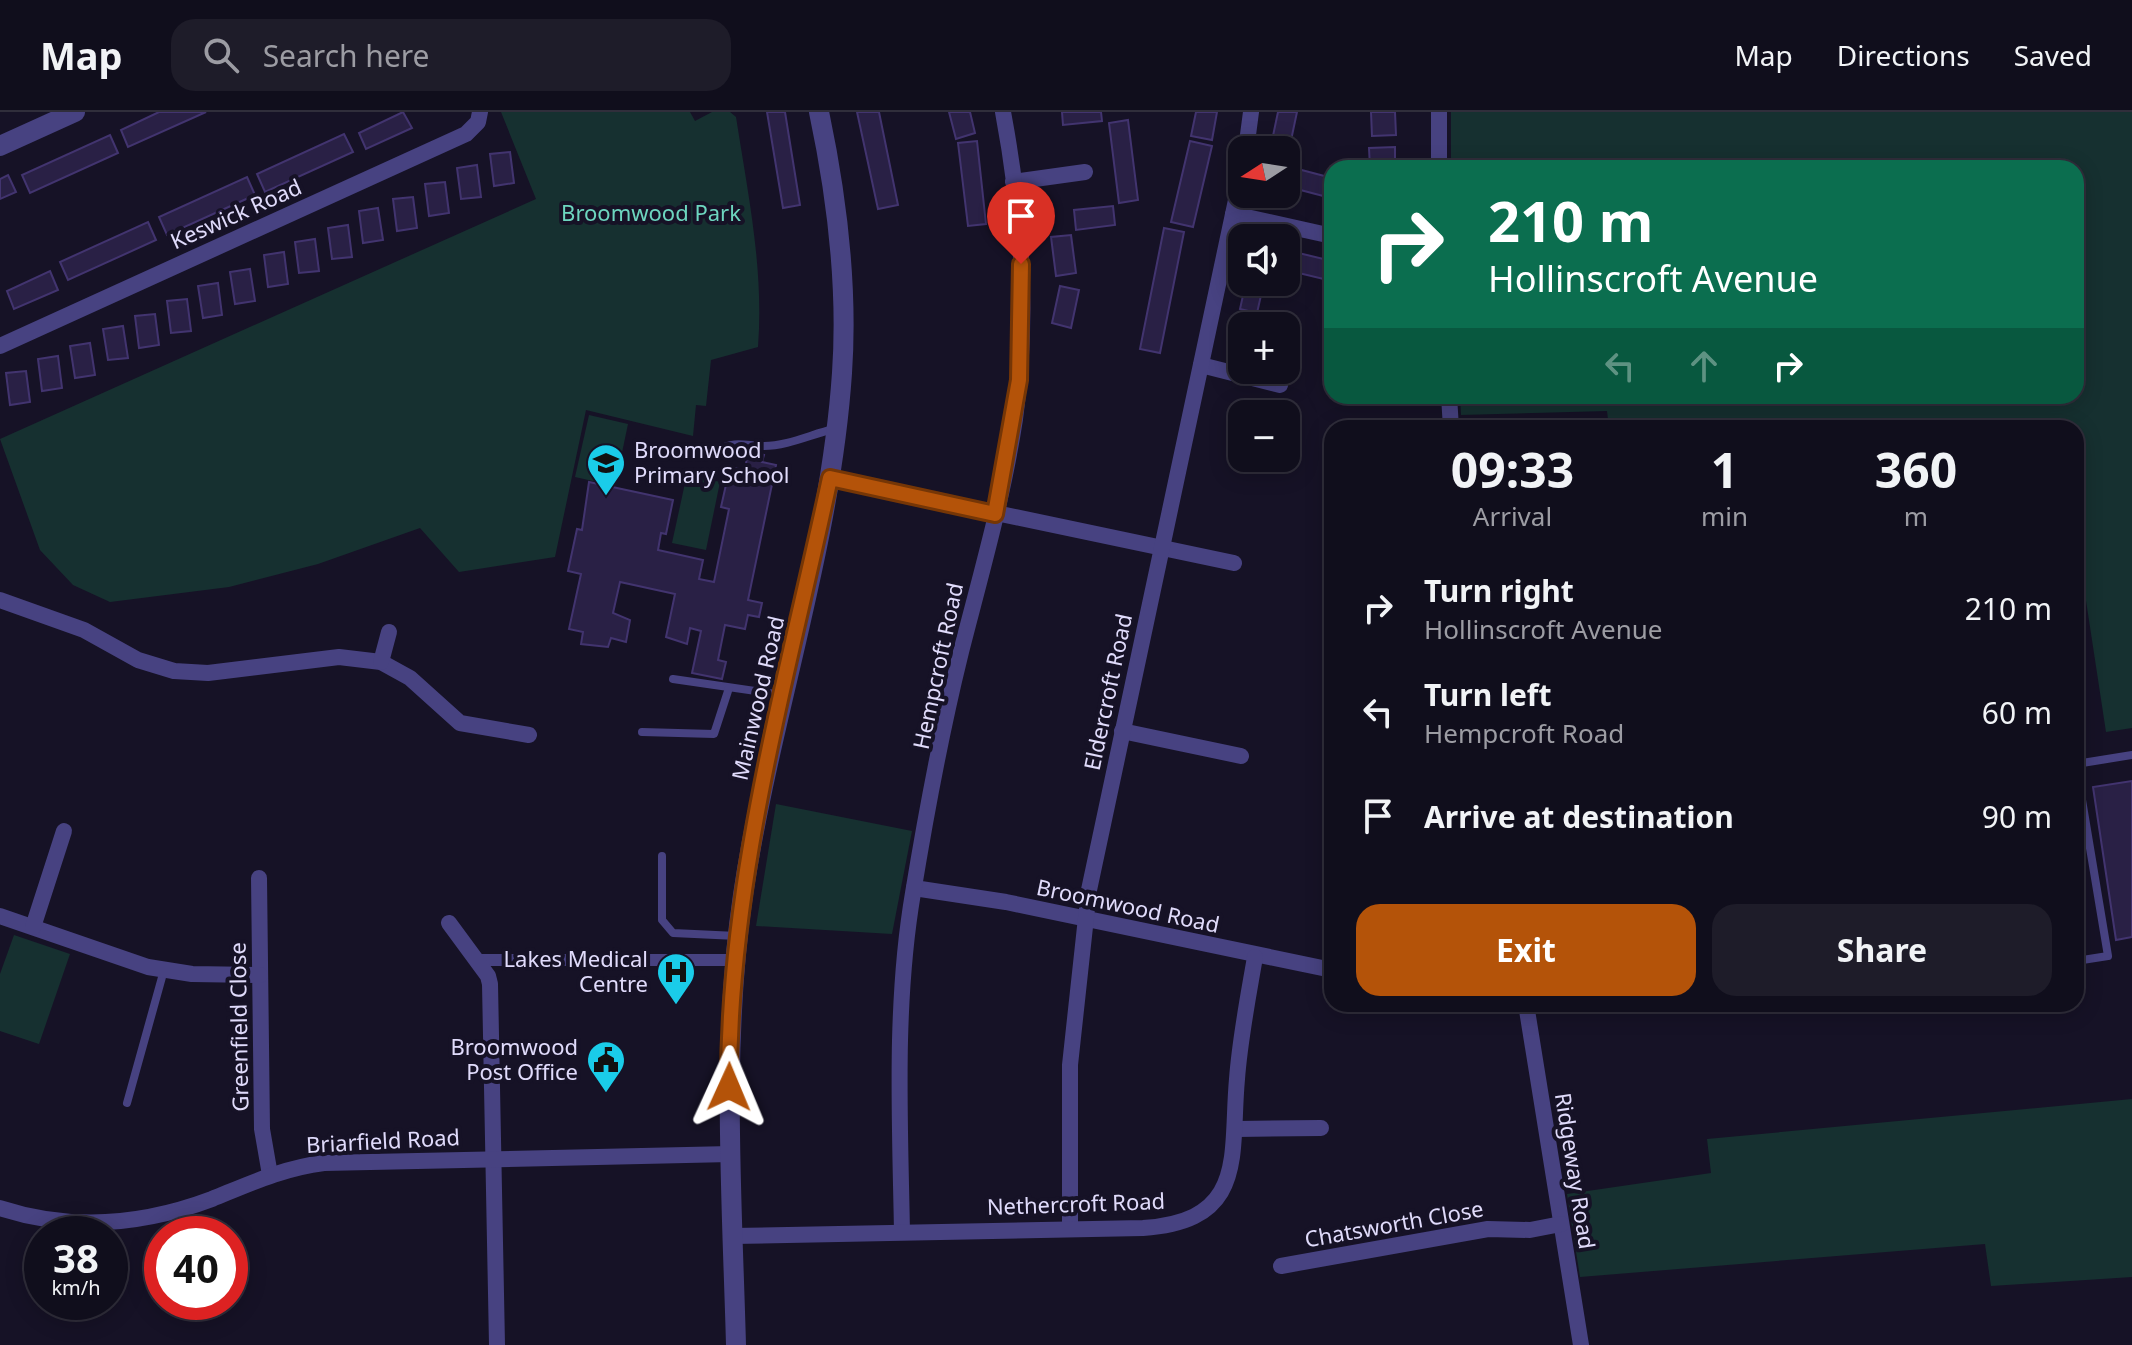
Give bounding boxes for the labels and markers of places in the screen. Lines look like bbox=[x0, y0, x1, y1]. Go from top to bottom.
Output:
pin bbox=[987, 182, 1055, 264]
place label: Broomwood Primary School bbox=[634, 434, 790, 489]
school or university icon: Broomwood Primary School bbox=[585, 442, 627, 497]
place label: Lakes Medical Centre bbox=[504, 943, 648, 998]
hospital icon: Lakes Medical Centre bbox=[655, 951, 697, 1006]
place label: Broomwood Post Office bbox=[450, 1031, 578, 1086]
public building icon: Broomwood Post Office bbox=[585, 1039, 627, 1094]

